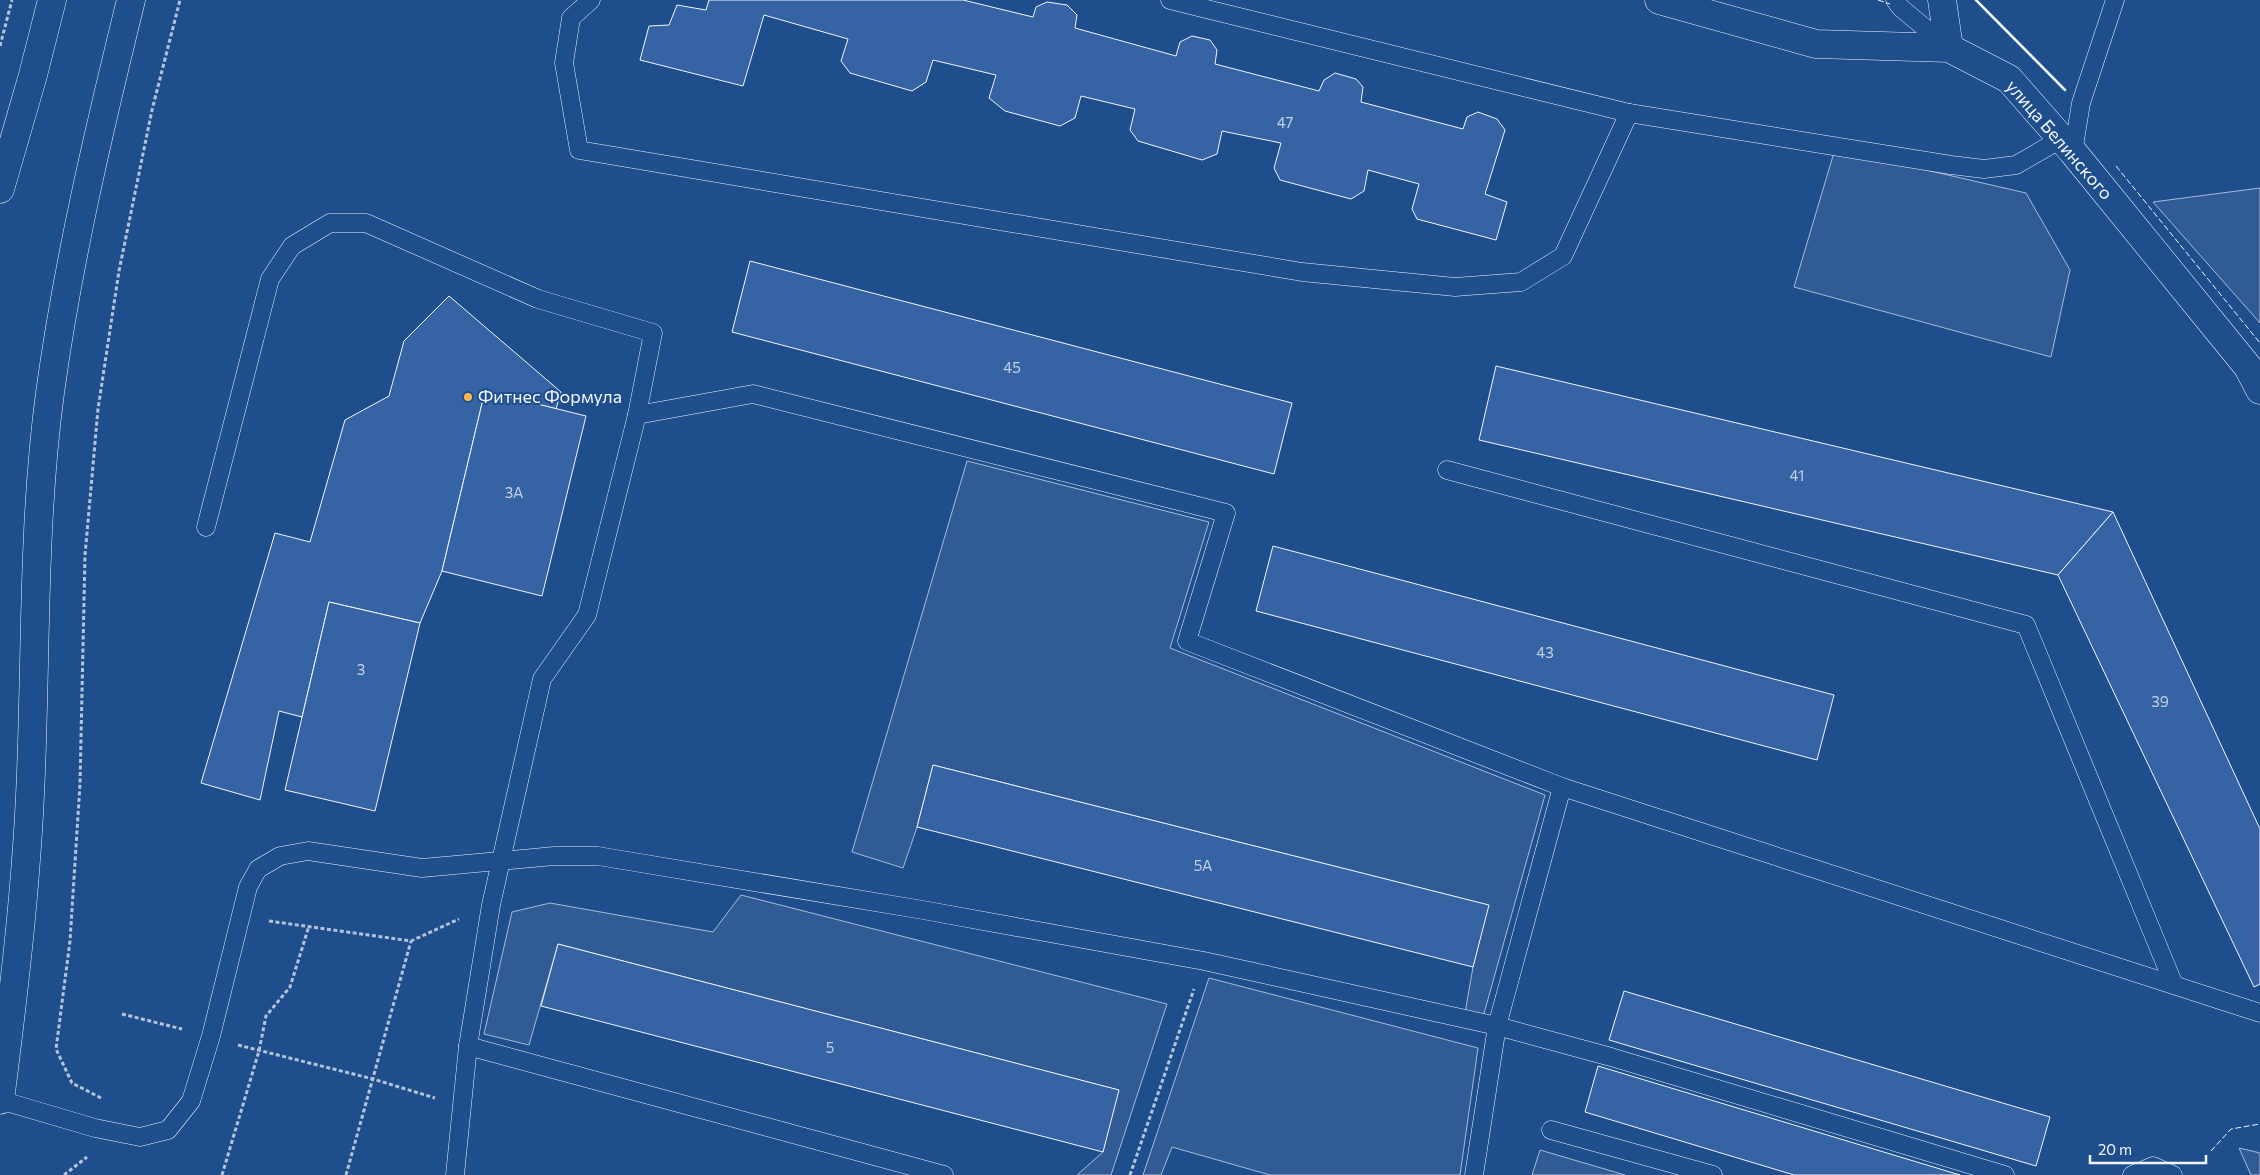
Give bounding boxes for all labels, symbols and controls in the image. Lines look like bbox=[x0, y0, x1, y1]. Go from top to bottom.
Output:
street label: улица Белинского bbox=[2002, 75, 2118, 204]
house number: 47 bbox=[1277, 113, 1293, 131]
house number: 45 bbox=[1003, 358, 1021, 376]
place label: Фитнес Формула bbox=[478, 385, 622, 407]
marker: Фитнес Формула bbox=[462, 391, 474, 403]
house number: 41 bbox=[1790, 466, 1804, 484]
house number: 3А bbox=[505, 483, 523, 501]
house number: 43 bbox=[1536, 643, 1554, 661]
house number: 3 bbox=[357, 660, 365, 678]
house number: 39 bbox=[2151, 692, 2169, 710]
house number: 5А bbox=[1194, 856, 1212, 874]
house number: 5 bbox=[826, 1038, 834, 1056]
scale bar bbox=[2090, 1132, 2206, 1164]
text: 20 m bbox=[2098, 1140, 2132, 1158]

